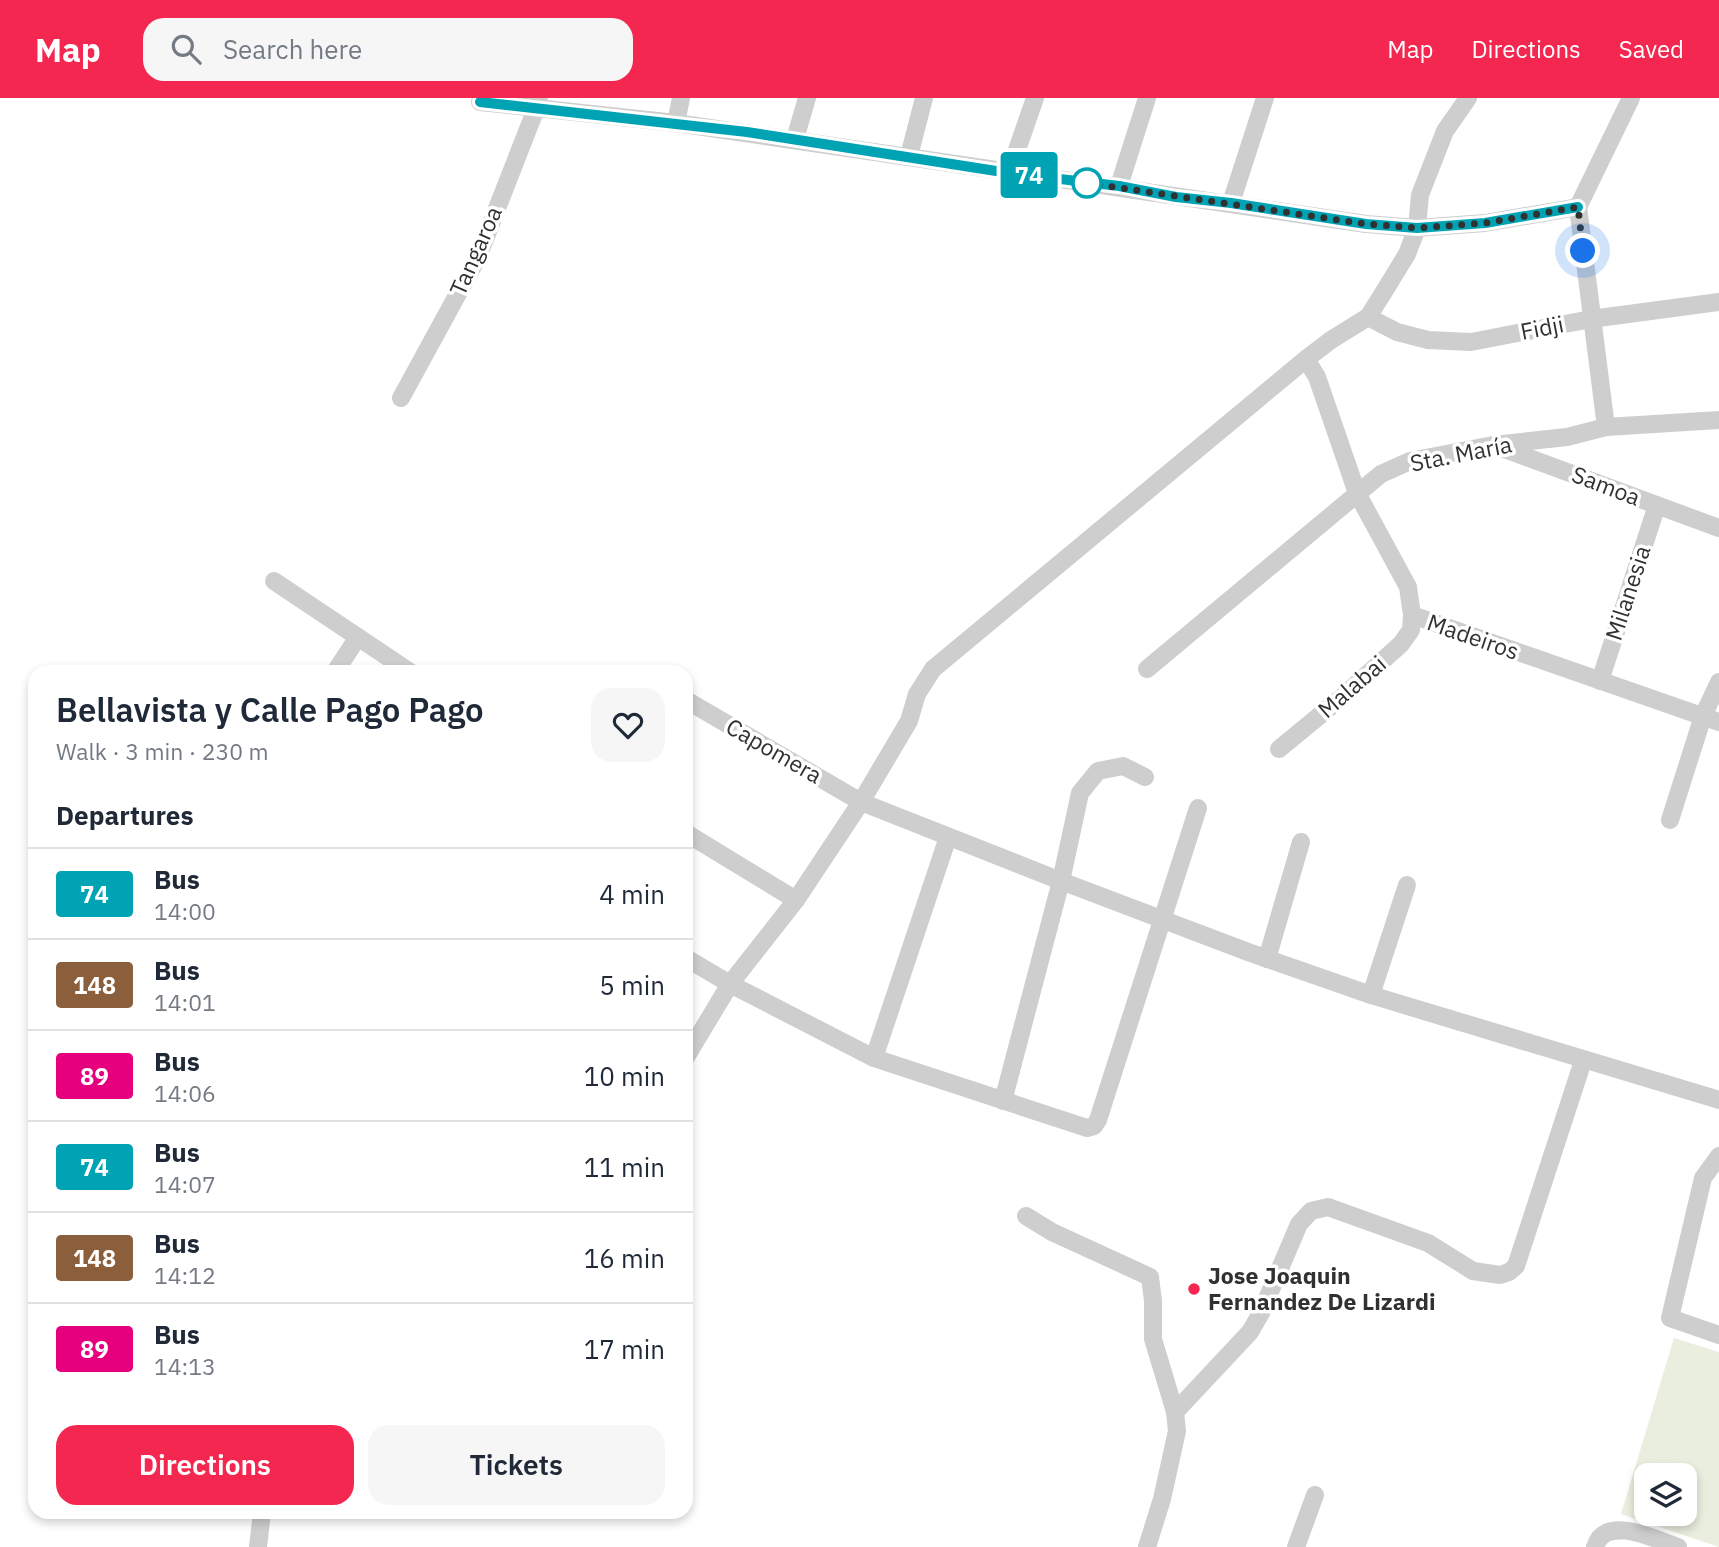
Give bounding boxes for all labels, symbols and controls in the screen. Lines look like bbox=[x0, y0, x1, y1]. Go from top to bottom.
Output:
search box bbox=[143, 18, 633, 81]
text: Map bbox=[35, 28, 101, 71]
icon: search bbox=[167, 30, 205, 68]
text: Search here bbox=[223, 32, 362, 66]
text: Map bbox=[1387, 33, 1433, 65]
text: Directions bbox=[1471, 33, 1581, 65]
text: Saved bbox=[1619, 33, 1684, 65]
line badge: 74 bbox=[998, 152, 1060, 198]
text: 74 bbox=[1015, 159, 1043, 191]
unlabelled marker bbox=[1072, 168, 1102, 198]
street label: Tangaroa bbox=[442, 201, 508, 300]
your location bbox=[1565, 233, 1600, 268]
street label: Fidji bbox=[1518, 308, 1566, 346]
street label: Sta. María bbox=[1407, 428, 1514, 478]
street label: Samoa bbox=[1568, 458, 1645, 512]
street label: Milanesia bbox=[1598, 542, 1656, 644]
street label: Madeiros bbox=[1423, 606, 1523, 666]
street label: Malabai bbox=[1311, 648, 1392, 724]
text: Bellavista y Calle Pago Pago bbox=[56, 688, 484, 731]
button: heart bbox=[591, 688, 665, 762]
street label: Capomera bbox=[721, 711, 828, 790]
text: Walk · 3 min · 230 m bbox=[56, 736, 269, 766]
text: Departures bbox=[56, 798, 194, 832]
text: Bus bbox=[154, 862, 200, 896]
text: 4 min bbox=[599, 877, 665, 911]
text: 74 bbox=[80, 878, 109, 910]
text: 14:00 bbox=[154, 896, 216, 926]
text: Bus bbox=[154, 953, 200, 987]
text: 5 min bbox=[599, 968, 665, 1002]
text: 148 bbox=[73, 969, 116, 1001]
text: 14:01 bbox=[154, 987, 216, 1017]
text: Bus bbox=[154, 1044, 200, 1078]
text: 10 min bbox=[584, 1059, 665, 1093]
text: 89 bbox=[80, 1060, 109, 1092]
text: 14:06 bbox=[154, 1078, 216, 1108]
text: Bus bbox=[154, 1135, 200, 1169]
text: 11 min bbox=[584, 1150, 665, 1184]
text: 74 bbox=[80, 1151, 109, 1183]
text: 14:07 bbox=[154, 1169, 216, 1199]
text: Bus bbox=[154, 1226, 200, 1260]
text: 16 min bbox=[584, 1241, 665, 1275]
text: 148 bbox=[73, 1242, 116, 1274]
text: 14:12 bbox=[154, 1260, 216, 1290]
place label: Jose Joaquin Fernandez De Lizardi bbox=[1208, 1260, 1436, 1316]
marker: Jose Joaquin Fernandez De Lizardi bbox=[1186, 1281, 1202, 1297]
text: Bus bbox=[154, 1317, 200, 1351]
text: 17 min bbox=[584, 1332, 665, 1366]
text: 89 bbox=[80, 1333, 109, 1365]
text: 14:13 bbox=[154, 1351, 216, 1381]
button: Directions bbox=[56, 1425, 354, 1505]
button: Tickets bbox=[368, 1425, 665, 1505]
map controls bbox=[1634, 1463, 1697, 1526]
button: layers bbox=[1634, 1463, 1697, 1526]

